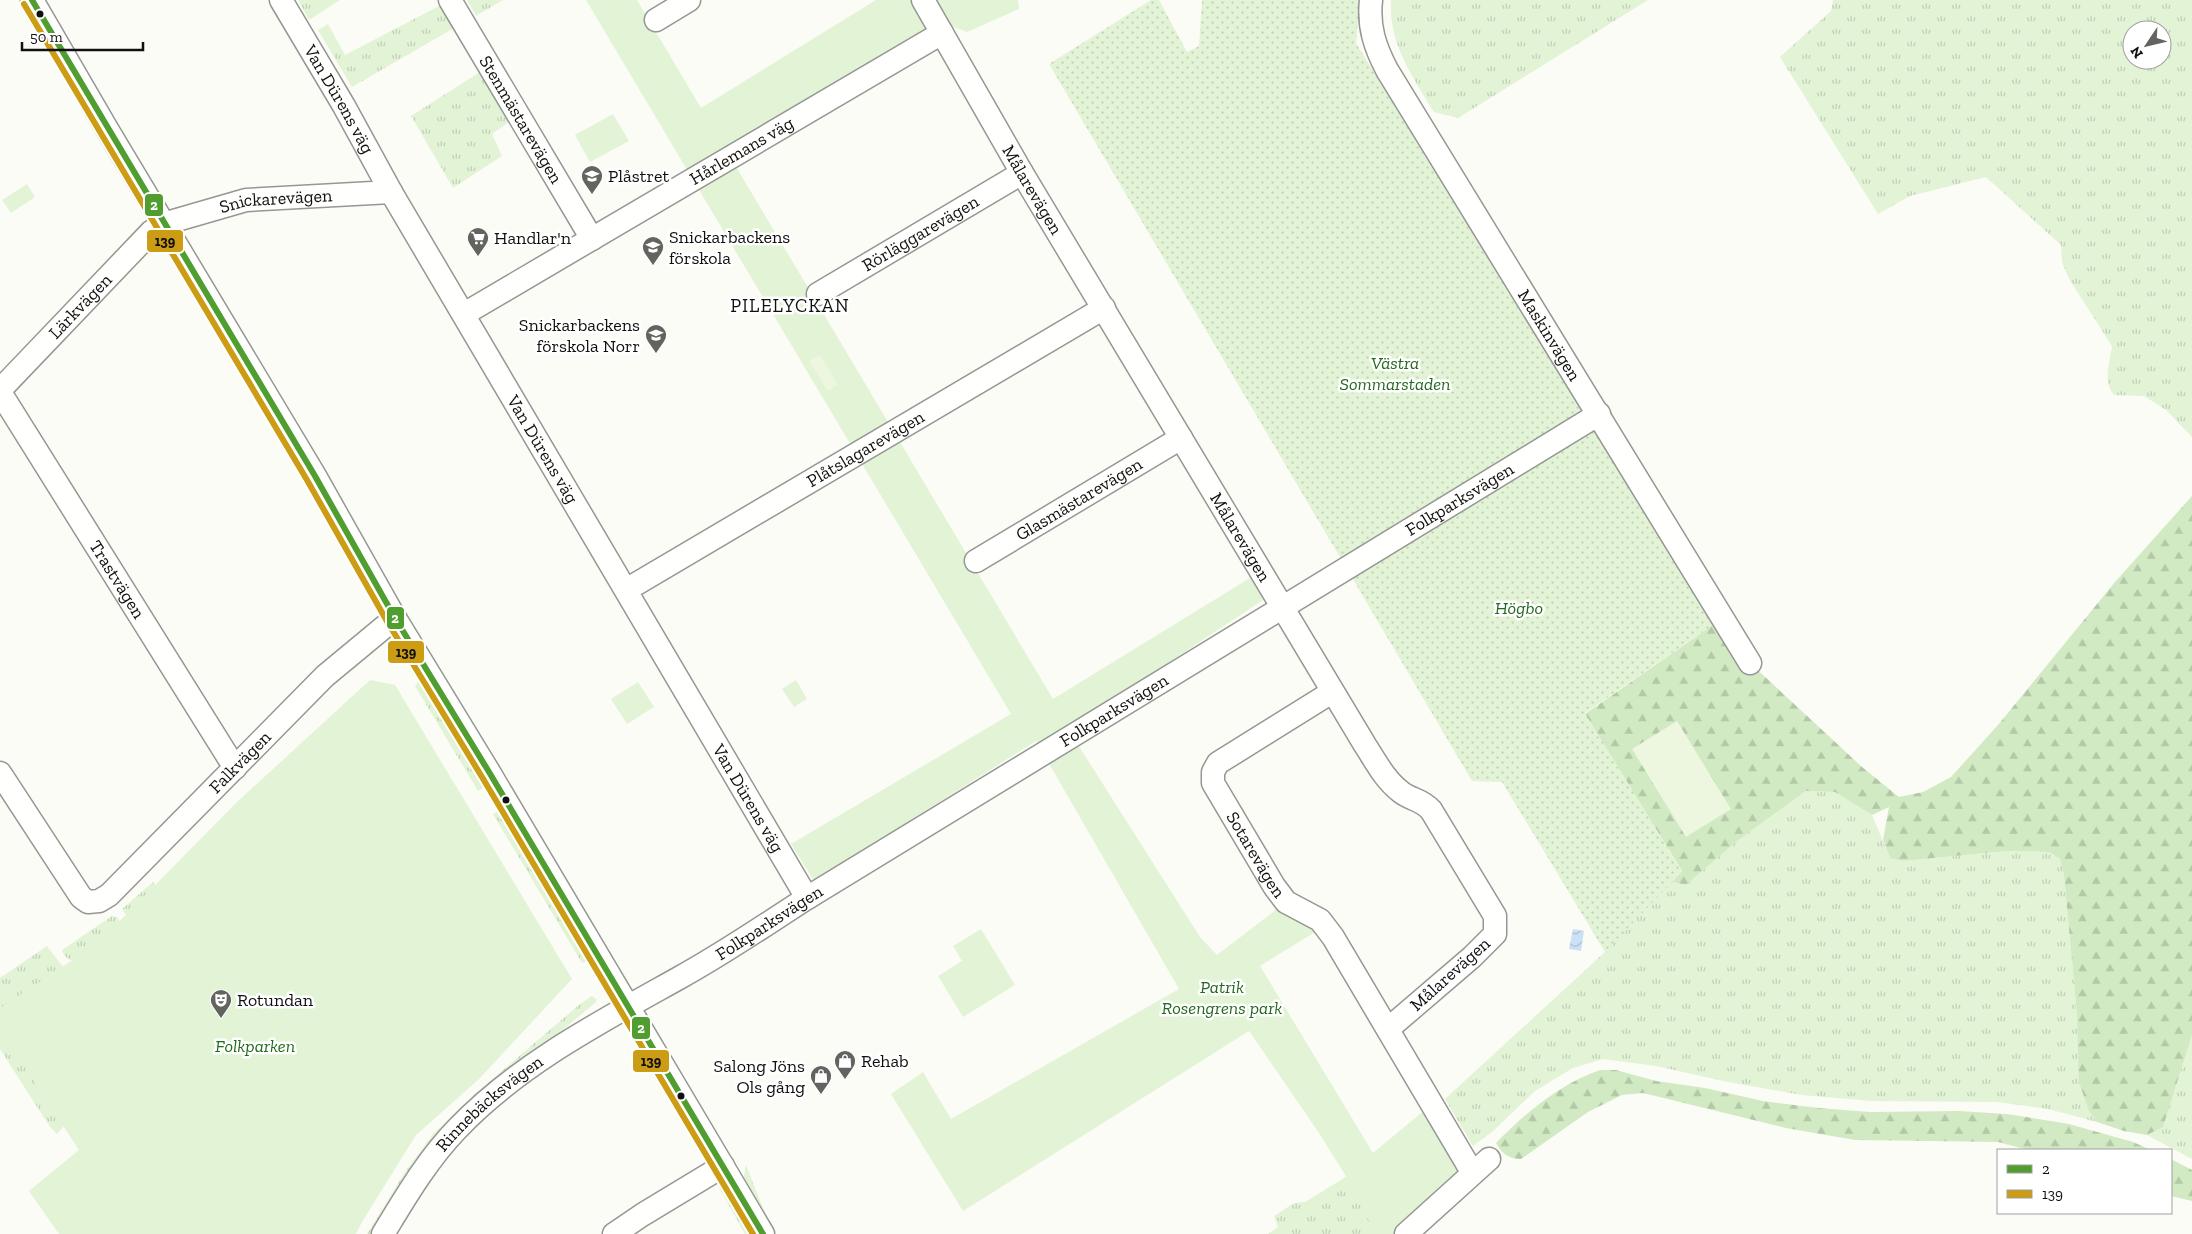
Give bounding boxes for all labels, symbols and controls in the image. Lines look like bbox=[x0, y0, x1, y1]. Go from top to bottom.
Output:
unlabelled marker bbox=[35, 9, 45, 19]
scale bar bbox=[22, 20, 144, 52]
north arrow bbox=[2122, 20, 2172, 70]
text: 50 m bbox=[30, 28, 63, 46]
street label: Van Dürens väg bbox=[299, 40, 379, 158]
text: N bbox=[2127, 43, 2147, 61]
street label: Stenmästarevägen bbox=[475, 52, 568, 188]
street label: Hårlemans väg bbox=[686, 112, 798, 190]
street label: Målarevägen bbox=[997, 141, 1068, 239]
school or university icon: Plåstret bbox=[580, 164, 604, 195]
place label: Plåstret bbox=[608, 165, 669, 187]
street label: Snickarevägen bbox=[217, 184, 334, 218]
street label: Rörläggarevägen bbox=[858, 190, 983, 276]
line badge: 2 bbox=[144, 193, 164, 217]
text: 2 bbox=[150, 197, 158, 214]
supermarket icon: Handlar'n bbox=[466, 226, 490, 257]
place label: Snickarbackens förskola bbox=[669, 226, 790, 269]
place label: Handlar'n bbox=[494, 227, 572, 249]
line badge: 139 bbox=[146, 229, 184, 253]
text: 139 bbox=[155, 233, 176, 250]
school or university icon: Snickarbackens förskola bbox=[641, 235, 665, 266]
street label: Lärkvägen bbox=[44, 268, 117, 343]
street label: Maskinvägen bbox=[1513, 286, 1586, 386]
district label: PILELYCKAN bbox=[730, 294, 850, 317]
place label: Snickarbackens förskola Norr bbox=[519, 314, 640, 357]
school or university icon: Snickarbackens förskola Norr bbox=[644, 323, 668, 354]
park label: Västra Sommarstaden bbox=[1340, 352, 1450, 395]
street label: Van Dürens väg bbox=[502, 390, 583, 508]
street label: Plåtslagarevägen bbox=[803, 405, 929, 492]
street label: Glasmästarevägen bbox=[1012, 453, 1147, 546]
street label: Folkparksvägen bbox=[1401, 457, 1518, 541]
street label: Målarevägen bbox=[1205, 489, 1276, 586]
street label: Trastvägen bbox=[84, 536, 150, 623]
park label: Högbo bbox=[1495, 597, 1543, 619]
line badge: 2 bbox=[386, 606, 405, 630]
text: 2 bbox=[391, 610, 399, 627]
line badge: 139 bbox=[387, 640, 425, 664]
text: 139 bbox=[396, 644, 417, 661]
street label: Folkparksvägen bbox=[1056, 669, 1173, 752]
street label: Falkvägen bbox=[204, 726, 276, 798]
street label: Van Dürens väg bbox=[707, 739, 789, 857]
unlabelled marker bbox=[501, 795, 511, 805]
street label: Sotarevägen bbox=[1221, 808, 1290, 903]
street label: Folkparksvägen bbox=[711, 880, 827, 965]
street label: Målarevägen bbox=[1405, 932, 1495, 1016]
park label: Patrik Rosengrens park bbox=[1162, 976, 1282, 1019]
theatre icon: Rotundan bbox=[209, 988, 233, 1019]
place label: Rotundan bbox=[237, 989, 314, 1011]
line badge: 2 bbox=[631, 1016, 651, 1040]
text: 2 bbox=[637, 1020, 645, 1037]
park label: Folkparken bbox=[215, 1035, 295, 1057]
line badge: 139 bbox=[632, 1049, 670, 1073]
shop icon: Rehab bbox=[833, 1049, 857, 1080]
street label: Rinnebäcksvägen bbox=[431, 1050, 548, 1156]
place label: Rehab bbox=[861, 1050, 909, 1072]
text: 139 bbox=[641, 1053, 662, 1070]
place label: Salong Jöns Ols gång bbox=[714, 1055, 805, 1098]
shop icon: Salong Jöns Ols gång bbox=[809, 1064, 833, 1095]
unlabelled marker bbox=[676, 1091, 686, 1101]
legend bbox=[1997, 1149, 2172, 1214]
text: 2 bbox=[2042, 1160, 2050, 1178]
text: 139 bbox=[2042, 1185, 2063, 1203]

